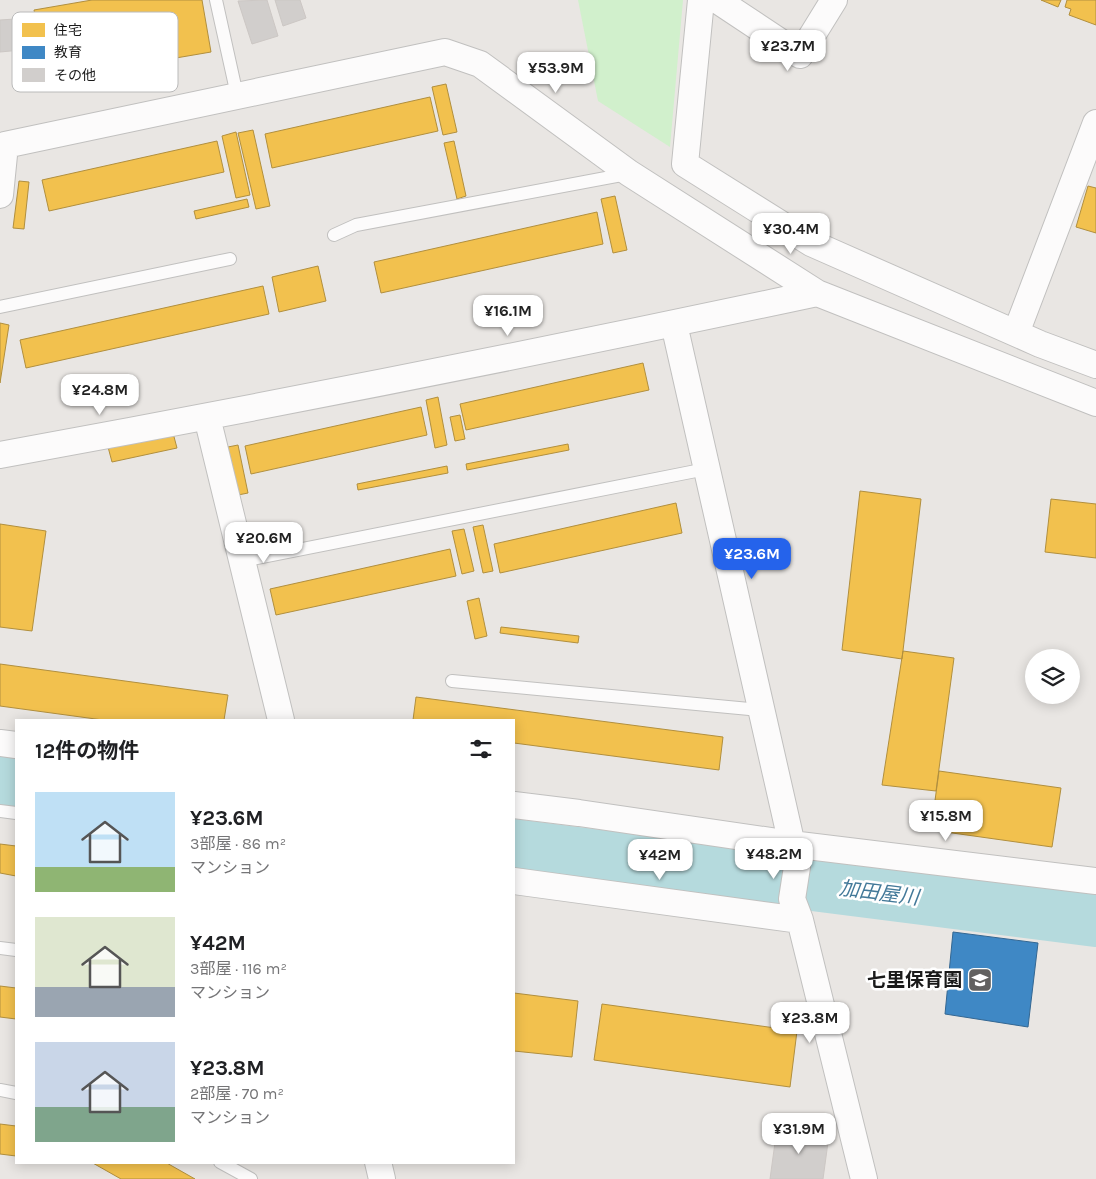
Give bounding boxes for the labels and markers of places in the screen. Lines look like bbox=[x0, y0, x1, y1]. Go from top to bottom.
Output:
pin: ¥23.7M bbox=[747, 30, 829, 72]
pin: ¥53.9M bbox=[515, 52, 597, 94]
pin: ¥30.4M bbox=[750, 212, 832, 255]
pin: ¥16.1M bbox=[467, 294, 549, 337]
pin: ¥24.8M bbox=[59, 374, 141, 416]
pin: ¥20.6M bbox=[223, 522, 305, 564]
pin: ¥23.6M bbox=[711, 538, 793, 580]
pin: ¥15.8M bbox=[905, 800, 987, 842]
pin: ¥42M bbox=[630, 838, 690, 881]
pin: ¥48.2M bbox=[733, 838, 815, 880]
school or university icon: 七里保育園 bbox=[967, 967, 993, 993]
place label: 七里保育園 bbox=[867, 969, 962, 991]
pin: ¥23.8M bbox=[769, 1002, 851, 1044]
pin: ¥31.9M bbox=[758, 1112, 840, 1155]

